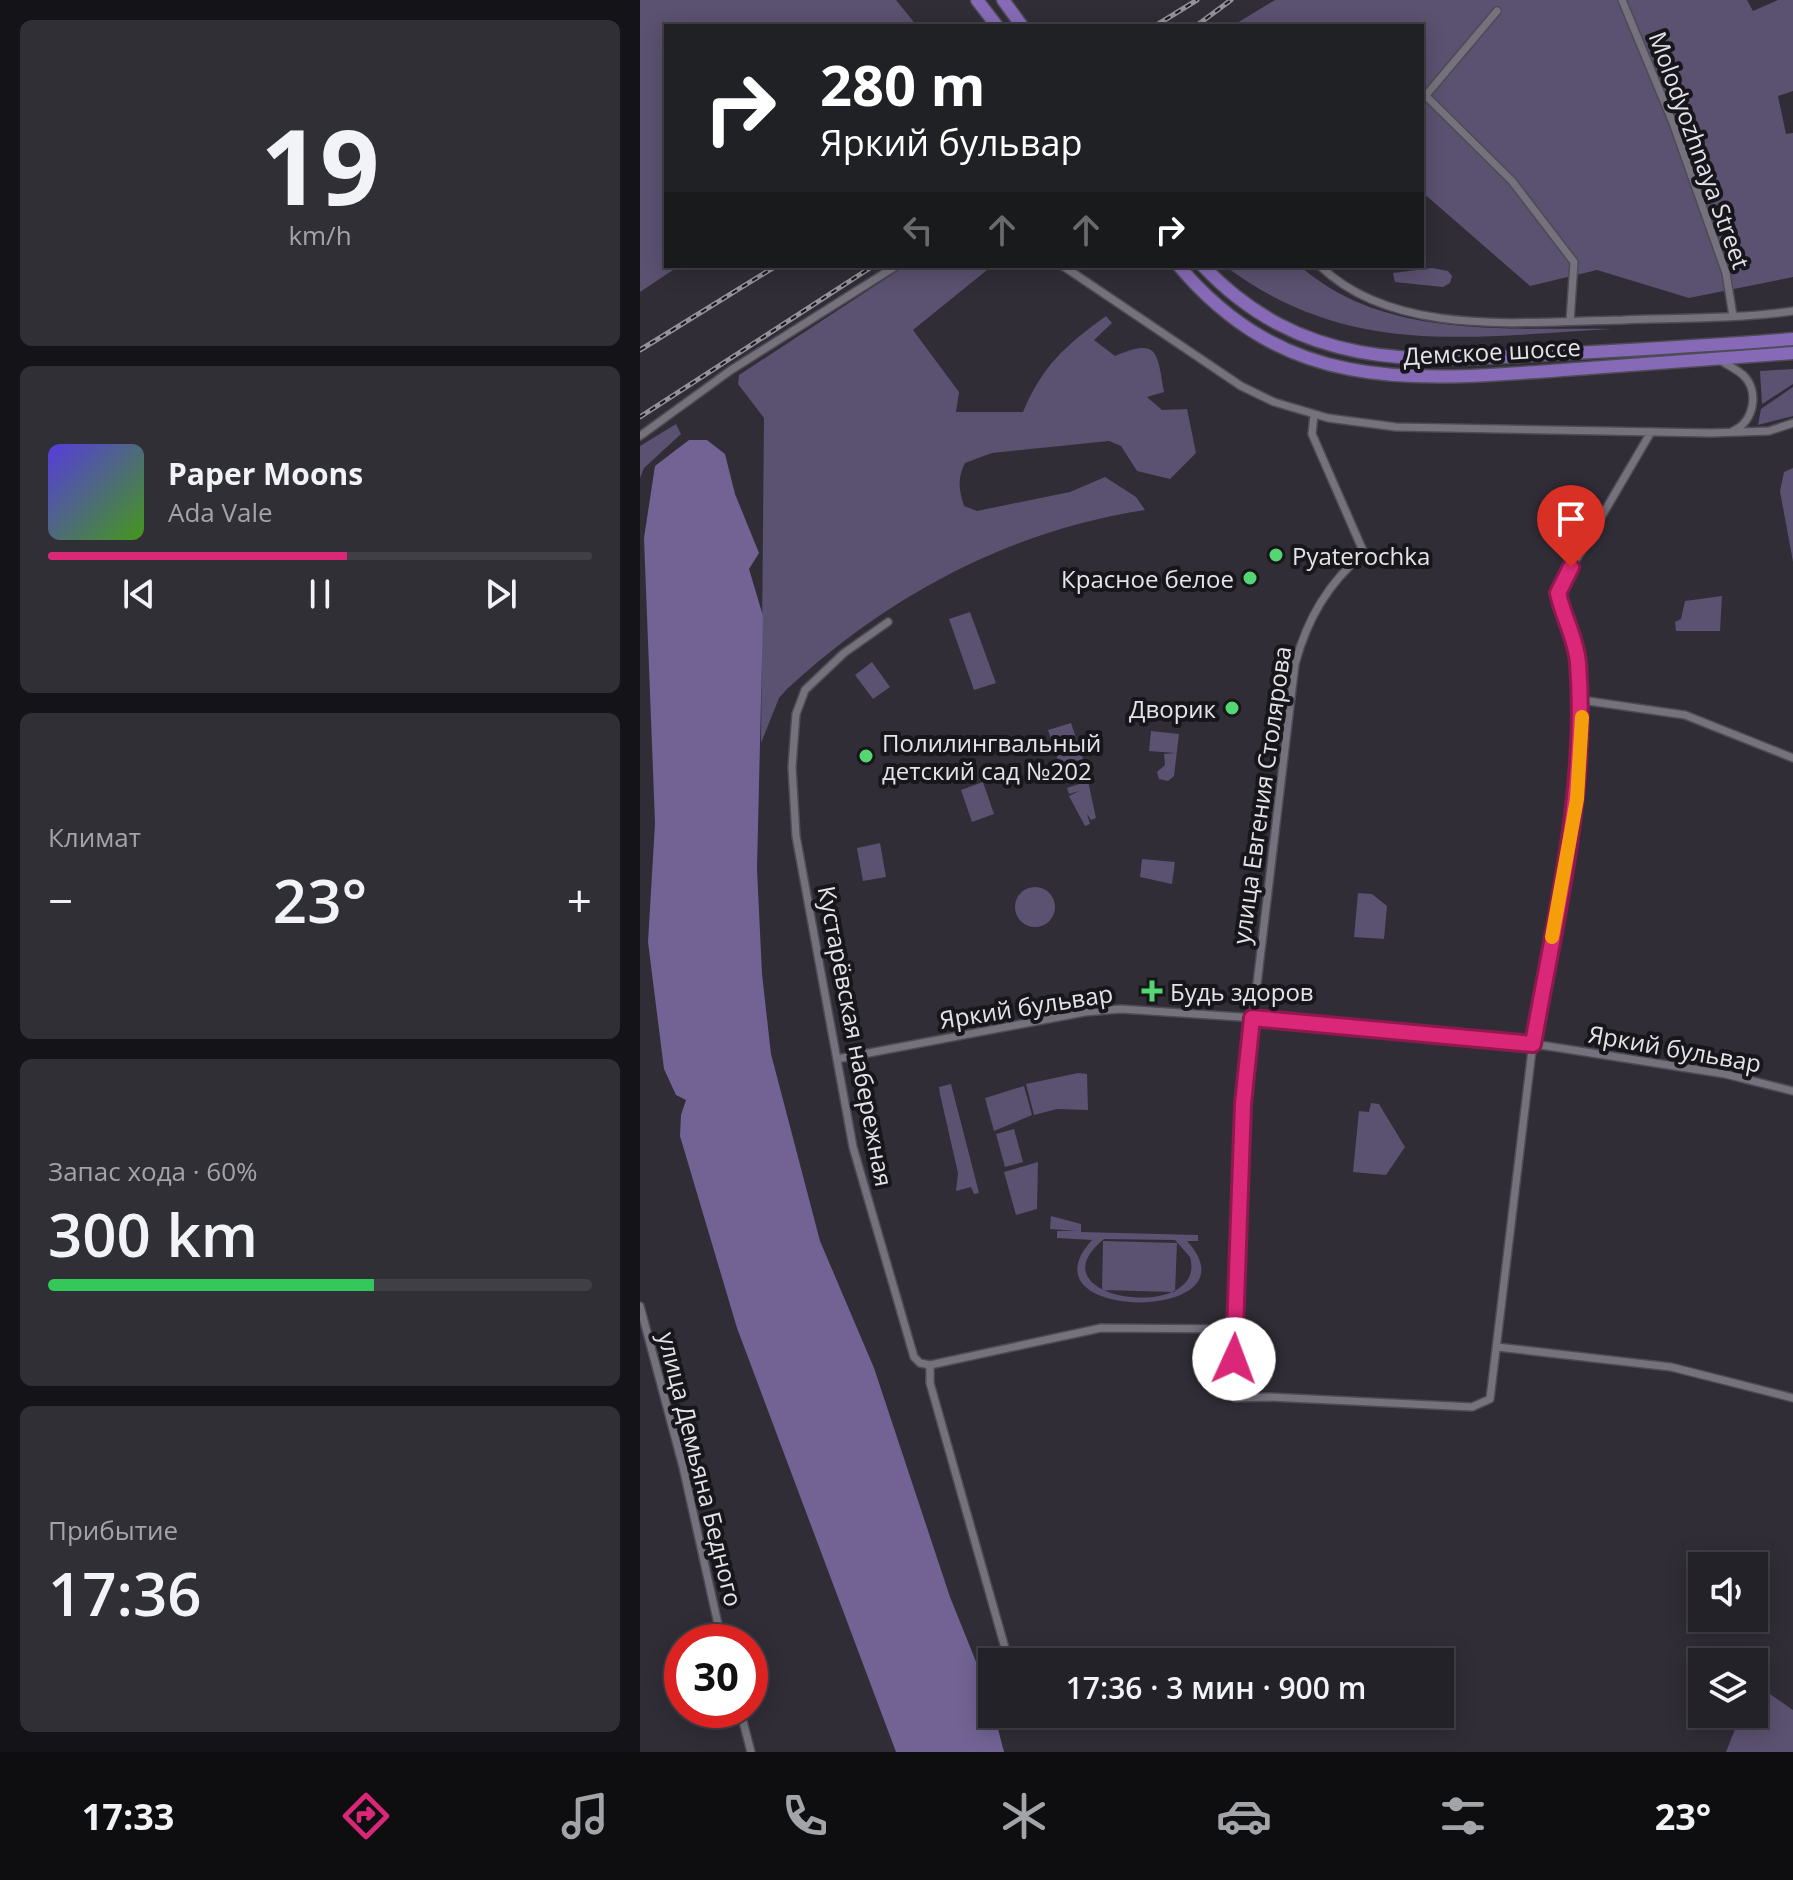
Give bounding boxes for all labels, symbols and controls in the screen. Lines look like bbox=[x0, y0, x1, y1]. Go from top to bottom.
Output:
street label: Molodyozhnaya Street bbox=[1642, 27, 1758, 273]
text: 280 m bbox=[820, 46, 986, 122]
icon: right bbox=[688, 56, 792, 160]
text: 19 bbox=[261, 94, 379, 235]
text: Яркий бульвар bbox=[820, 118, 1083, 167]
icon: left bbox=[896, 208, 940, 252]
icon: ahead bbox=[980, 208, 1024, 252]
icon: ahead bbox=[1064, 208, 1108, 252]
icon: right bbox=[1148, 208, 1192, 252]
text: km/h bbox=[288, 217, 352, 253]
street label: Демское шоссе bbox=[1402, 330, 1582, 372]
text: Paper Moons bbox=[168, 453, 363, 494]
pin bbox=[1537, 485, 1605, 567]
text: Ada Vale bbox=[168, 494, 273, 530]
icon: arrive bbox=[1549, 497, 1593, 541]
place label: Pyaterochka bbox=[1292, 539, 1430, 572]
marker: Pyaterochka bbox=[1267, 546, 1285, 564]
place label: Красное белое bbox=[1061, 562, 1234, 595]
marker: Красное белое bbox=[1241, 569, 1259, 587]
icon: previous bbox=[117, 572, 161, 616]
icon: pause bbox=[298, 572, 342, 616]
icon: next bbox=[479, 572, 523, 616]
street label: улица Евгения Столярова bbox=[1224, 644, 1298, 946]
place label: Дворик bbox=[1129, 692, 1217, 725]
marker: Дворик bbox=[1223, 699, 1241, 717]
place label: Полилингвальный детский сад №202 bbox=[882, 726, 1101, 787]
marker: Полилингвальный детский сад №202 bbox=[857, 747, 875, 765]
text: Климат bbox=[48, 819, 141, 855]
text: 23° bbox=[273, 859, 367, 941]
text: − bbox=[48, 870, 73, 930]
text: + bbox=[567, 870, 592, 930]
street label: Кустарёвская набережная bbox=[811, 883, 901, 1189]
place label: Будь здоров bbox=[1170, 975, 1314, 1008]
street label: Яркий бульвар bbox=[937, 976, 1115, 1036]
marker: Будь здоров bbox=[1141, 980, 1163, 1002]
street label: Яркий бульвар bbox=[1586, 1017, 1764, 1079]
text: Запас хода · 60% bbox=[48, 1153, 258, 1189]
text: 300 km bbox=[48, 1193, 258, 1275]
position arrow bbox=[1192, 1317, 1276, 1401]
street label: улица Демьяна Бедного bbox=[651, 1328, 751, 1610]
text: Прибытие bbox=[48, 1512, 178, 1548]
text: 17:36 bbox=[48, 1552, 202, 1634]
map controls bbox=[1688, 1552, 1768, 1728]
button: sound bbox=[1688, 1552, 1768, 1632]
speed limit sign: 30 bbox=[664, 1624, 768, 1728]
button: layers bbox=[1688, 1648, 1768, 1728]
text: 17:36 · 3 мин · 900 m bbox=[1066, 1667, 1366, 1708]
icon: directions bbox=[338, 1788, 394, 1844]
icon: music bbox=[557, 1788, 613, 1844]
icon: phone bbox=[777, 1788, 833, 1844]
icon: climate bbox=[996, 1788, 1052, 1844]
icon: car bbox=[1216, 1788, 1272, 1844]
icon: filters bbox=[1435, 1788, 1491, 1844]
text: 17:33 bbox=[82, 1792, 174, 1841]
text: 23° bbox=[1655, 1792, 1711, 1841]

